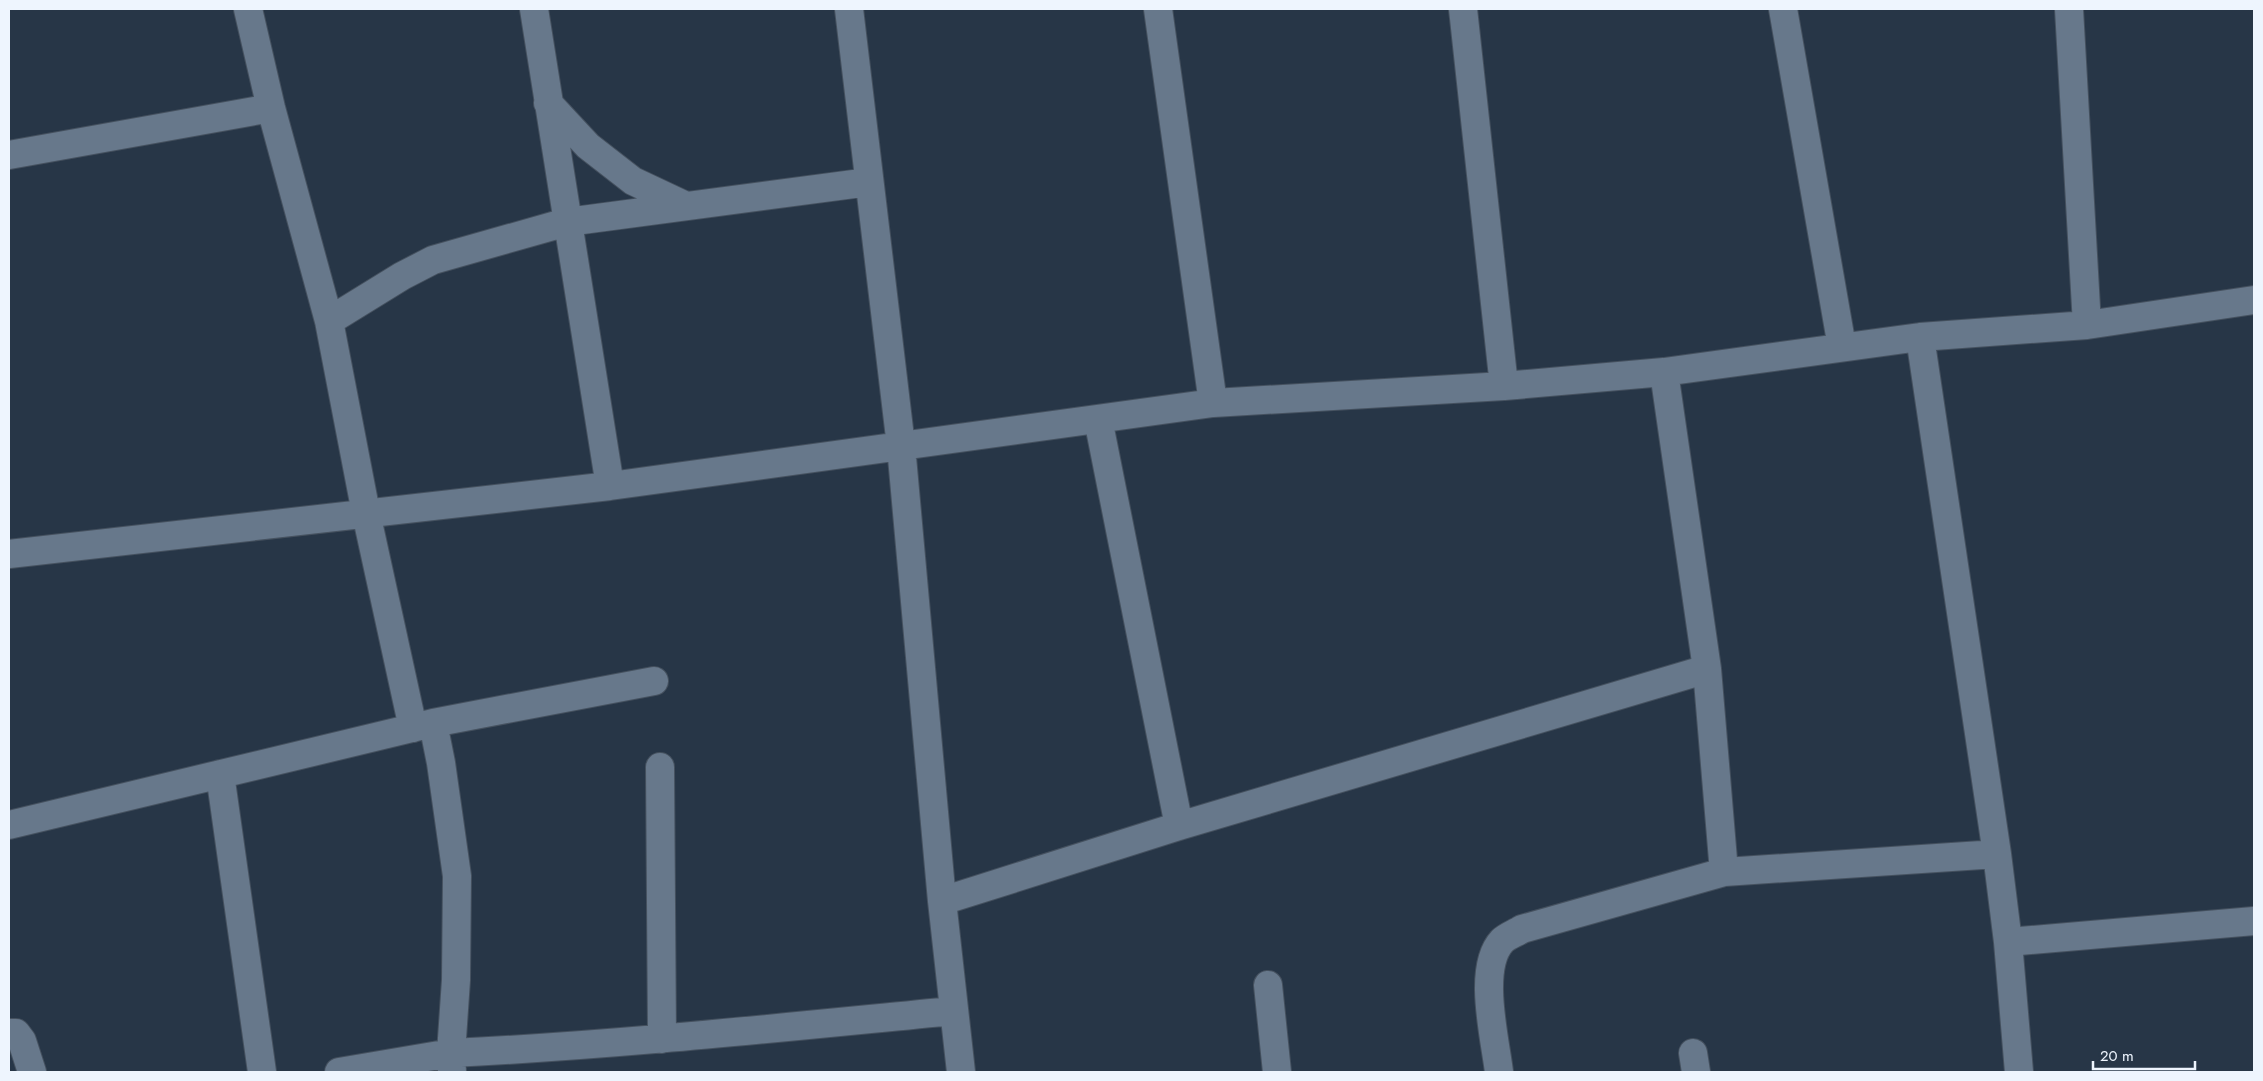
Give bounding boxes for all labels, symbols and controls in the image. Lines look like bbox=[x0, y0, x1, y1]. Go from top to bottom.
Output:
scale bar bbox=[2093, 1038, 2196, 1070]
text: 20 m bbox=[2100, 1045, 2134, 1067]

